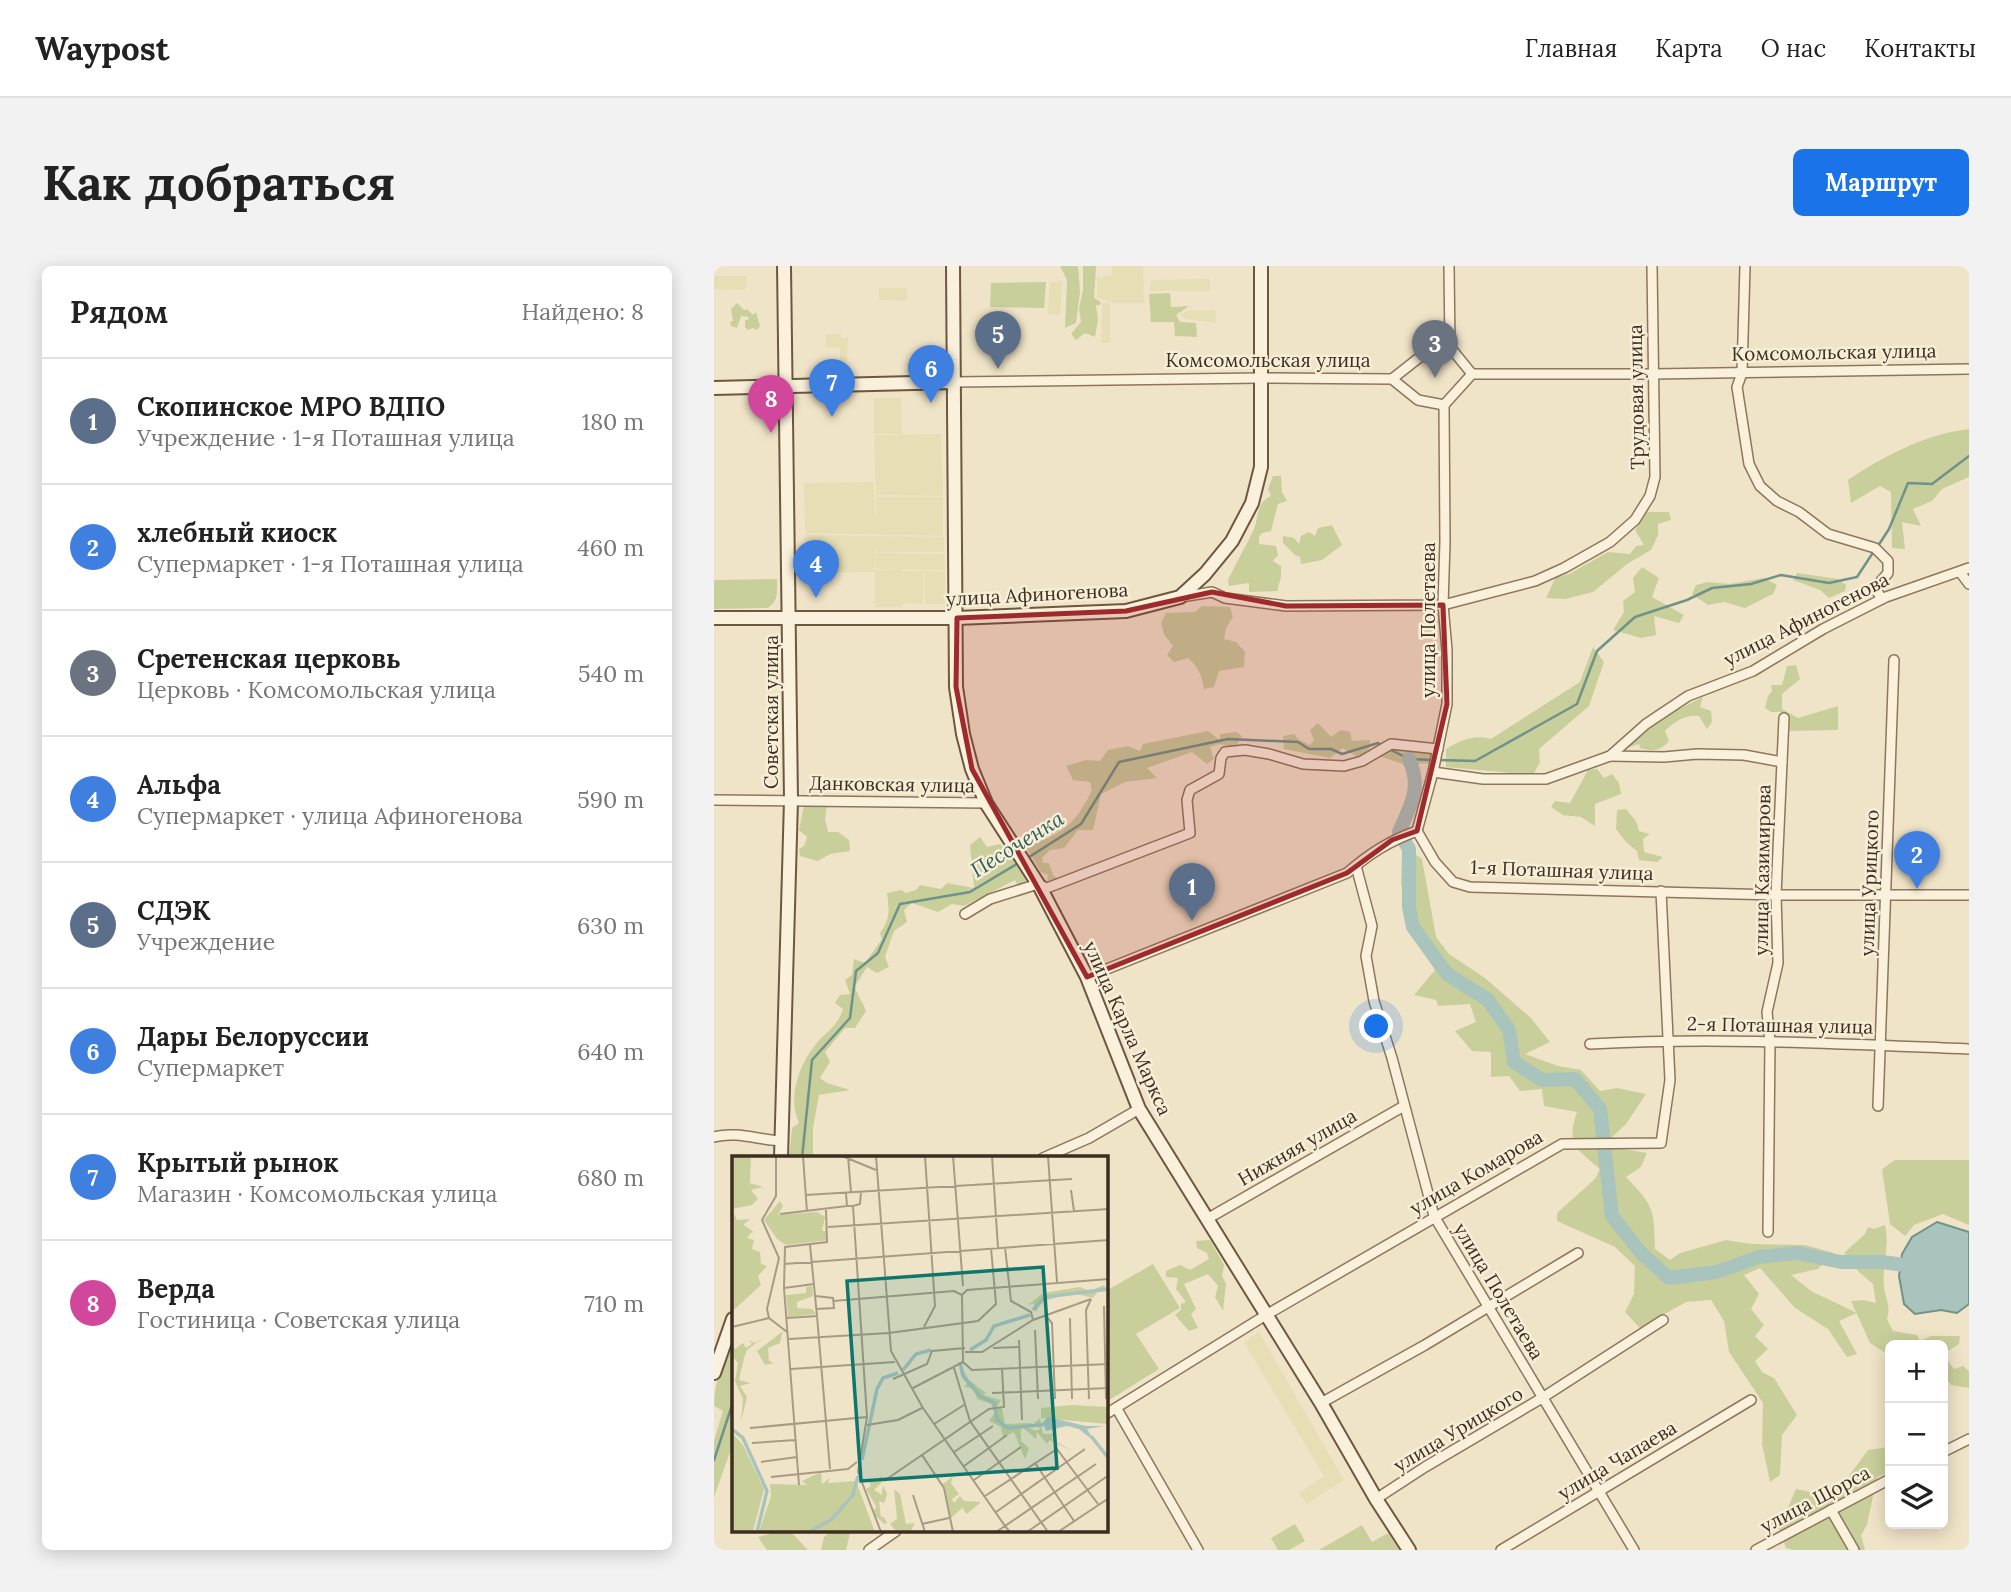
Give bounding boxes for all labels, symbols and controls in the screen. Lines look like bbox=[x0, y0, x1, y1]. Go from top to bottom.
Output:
text: Waypost bbox=[35, 27, 169, 69]
text: Главная bbox=[1525, 33, 1617, 64]
text: Карта bbox=[1655, 33, 1723, 64]
text: О нас bbox=[1761, 33, 1826, 64]
text: Контакты bbox=[1864, 33, 1976, 64]
button: Маршрут bbox=[1793, 149, 1969, 216]
text: Как добраться bbox=[42, 151, 396, 213]
text: Рядом bbox=[70, 293, 168, 331]
text: Найдено: 8 bbox=[521, 297, 644, 326]
pin: 5 bbox=[975, 311, 1021, 369]
pin: 3 bbox=[1412, 320, 1458, 378]
street label: Трудовая улица bbox=[1623, 324, 1649, 470]
street label: Комсомольская улица bbox=[1731, 338, 1937, 366]
pin: 6 bbox=[908, 345, 954, 403]
street label: Комсомольская улица bbox=[1165, 348, 1371, 372]
pin: 7 bbox=[809, 359, 855, 417]
pin: 8 bbox=[748, 375, 794, 433]
text: Скопинское МРО ВДПО bbox=[137, 390, 445, 423]
text: 1 bbox=[88, 407, 98, 436]
text: 180 m bbox=[582, 407, 644, 436]
text: Учреждение · 1-я Поташная улица bbox=[137, 423, 515, 452]
text: хлебный киоск bbox=[137, 516, 337, 549]
text: 2 bbox=[87, 533, 99, 562]
text: 460 m bbox=[577, 533, 644, 562]
pin: 4 bbox=[793, 540, 839, 598]
street label: улица Полетаева bbox=[1416, 542, 1440, 698]
text: Супермаркет · 1-я Поташная улица bbox=[137, 549, 524, 578]
street label: улица Афиногенова bbox=[1719, 567, 1893, 671]
street label: улица Афиногенова bbox=[945, 577, 1129, 611]
street label: Советская улица bbox=[759, 635, 783, 789]
text: Сретенская церковь bbox=[137, 642, 401, 675]
text: 3 bbox=[87, 659, 99, 688]
text: 540 m bbox=[578, 659, 644, 688]
text: Церковь · Комсомольская улица bbox=[137, 675, 496, 704]
text: Альфа bbox=[137, 768, 221, 801]
street label: Данковская улица bbox=[809, 771, 975, 797]
street label: улица Казимирова bbox=[1749, 784, 1775, 956]
text: 4 bbox=[87, 785, 99, 814]
text: 590 m bbox=[577, 785, 644, 814]
text: Супермаркет · улица Афиногенова bbox=[137, 801, 523, 830]
water label: Песоченка bbox=[965, 804, 1069, 883]
street label: улица Урицкого bbox=[1854, 809, 1884, 957]
pin: 2 bbox=[1894, 831, 1940, 889]
street label: 1-я Поташная улица bbox=[1470, 855, 1654, 885]
pin: 1 bbox=[1169, 863, 1215, 921]
text: СДЭК bbox=[137, 894, 210, 927]
text: 5 bbox=[87, 911, 99, 940]
text: 630 m bbox=[577, 911, 644, 940]
text: Учреждение bbox=[137, 927, 275, 956]
street label: улица Карла Маркса bbox=[1079, 937, 1177, 1119]
your location bbox=[1359, 1009, 1393, 1043]
street label: 2-я Поташная улица bbox=[1687, 1011, 1873, 1039]
text: Дары Белоруссии bbox=[137, 1020, 369, 1053]
text: 6 bbox=[86, 1037, 100, 1066]
text: 640 m bbox=[577, 1037, 644, 1066]
text: Супермаркет bbox=[137, 1053, 284, 1082]
street label: Нижняя улица bbox=[1233, 1103, 1361, 1191]
street label: улица Комарова bbox=[1405, 1124, 1547, 1220]
text: Крытый рынок bbox=[137, 1146, 339, 1179]
inset map bbox=[732, 1156, 1108, 1532]
text: 7 bbox=[88, 1163, 98, 1192]
text: 680 m bbox=[577, 1163, 644, 1192]
text: Магазин · Комсомольская улица bbox=[137, 1179, 497, 1208]
street label: улица Полетаева bbox=[1449, 1218, 1549, 1364]
text: Верда bbox=[137, 1272, 215, 1305]
text: 8 bbox=[86, 1289, 100, 1318]
text: 710 m bbox=[584, 1289, 644, 1318]
text: Гостиница · Советская улица bbox=[137, 1305, 460, 1334]
map controls bbox=[1885, 1340, 1948, 1529]
button: + bbox=[1885, 1340, 1948, 1403]
street label: улица Урицкого bbox=[1389, 1381, 1527, 1477]
button: − bbox=[1885, 1403, 1948, 1466]
street label: улица Чапаева bbox=[1553, 1415, 1681, 1505]
street label: улица Щорса bbox=[1756, 1460, 1874, 1538]
button: layers bbox=[1885, 1466, 1948, 1529]

